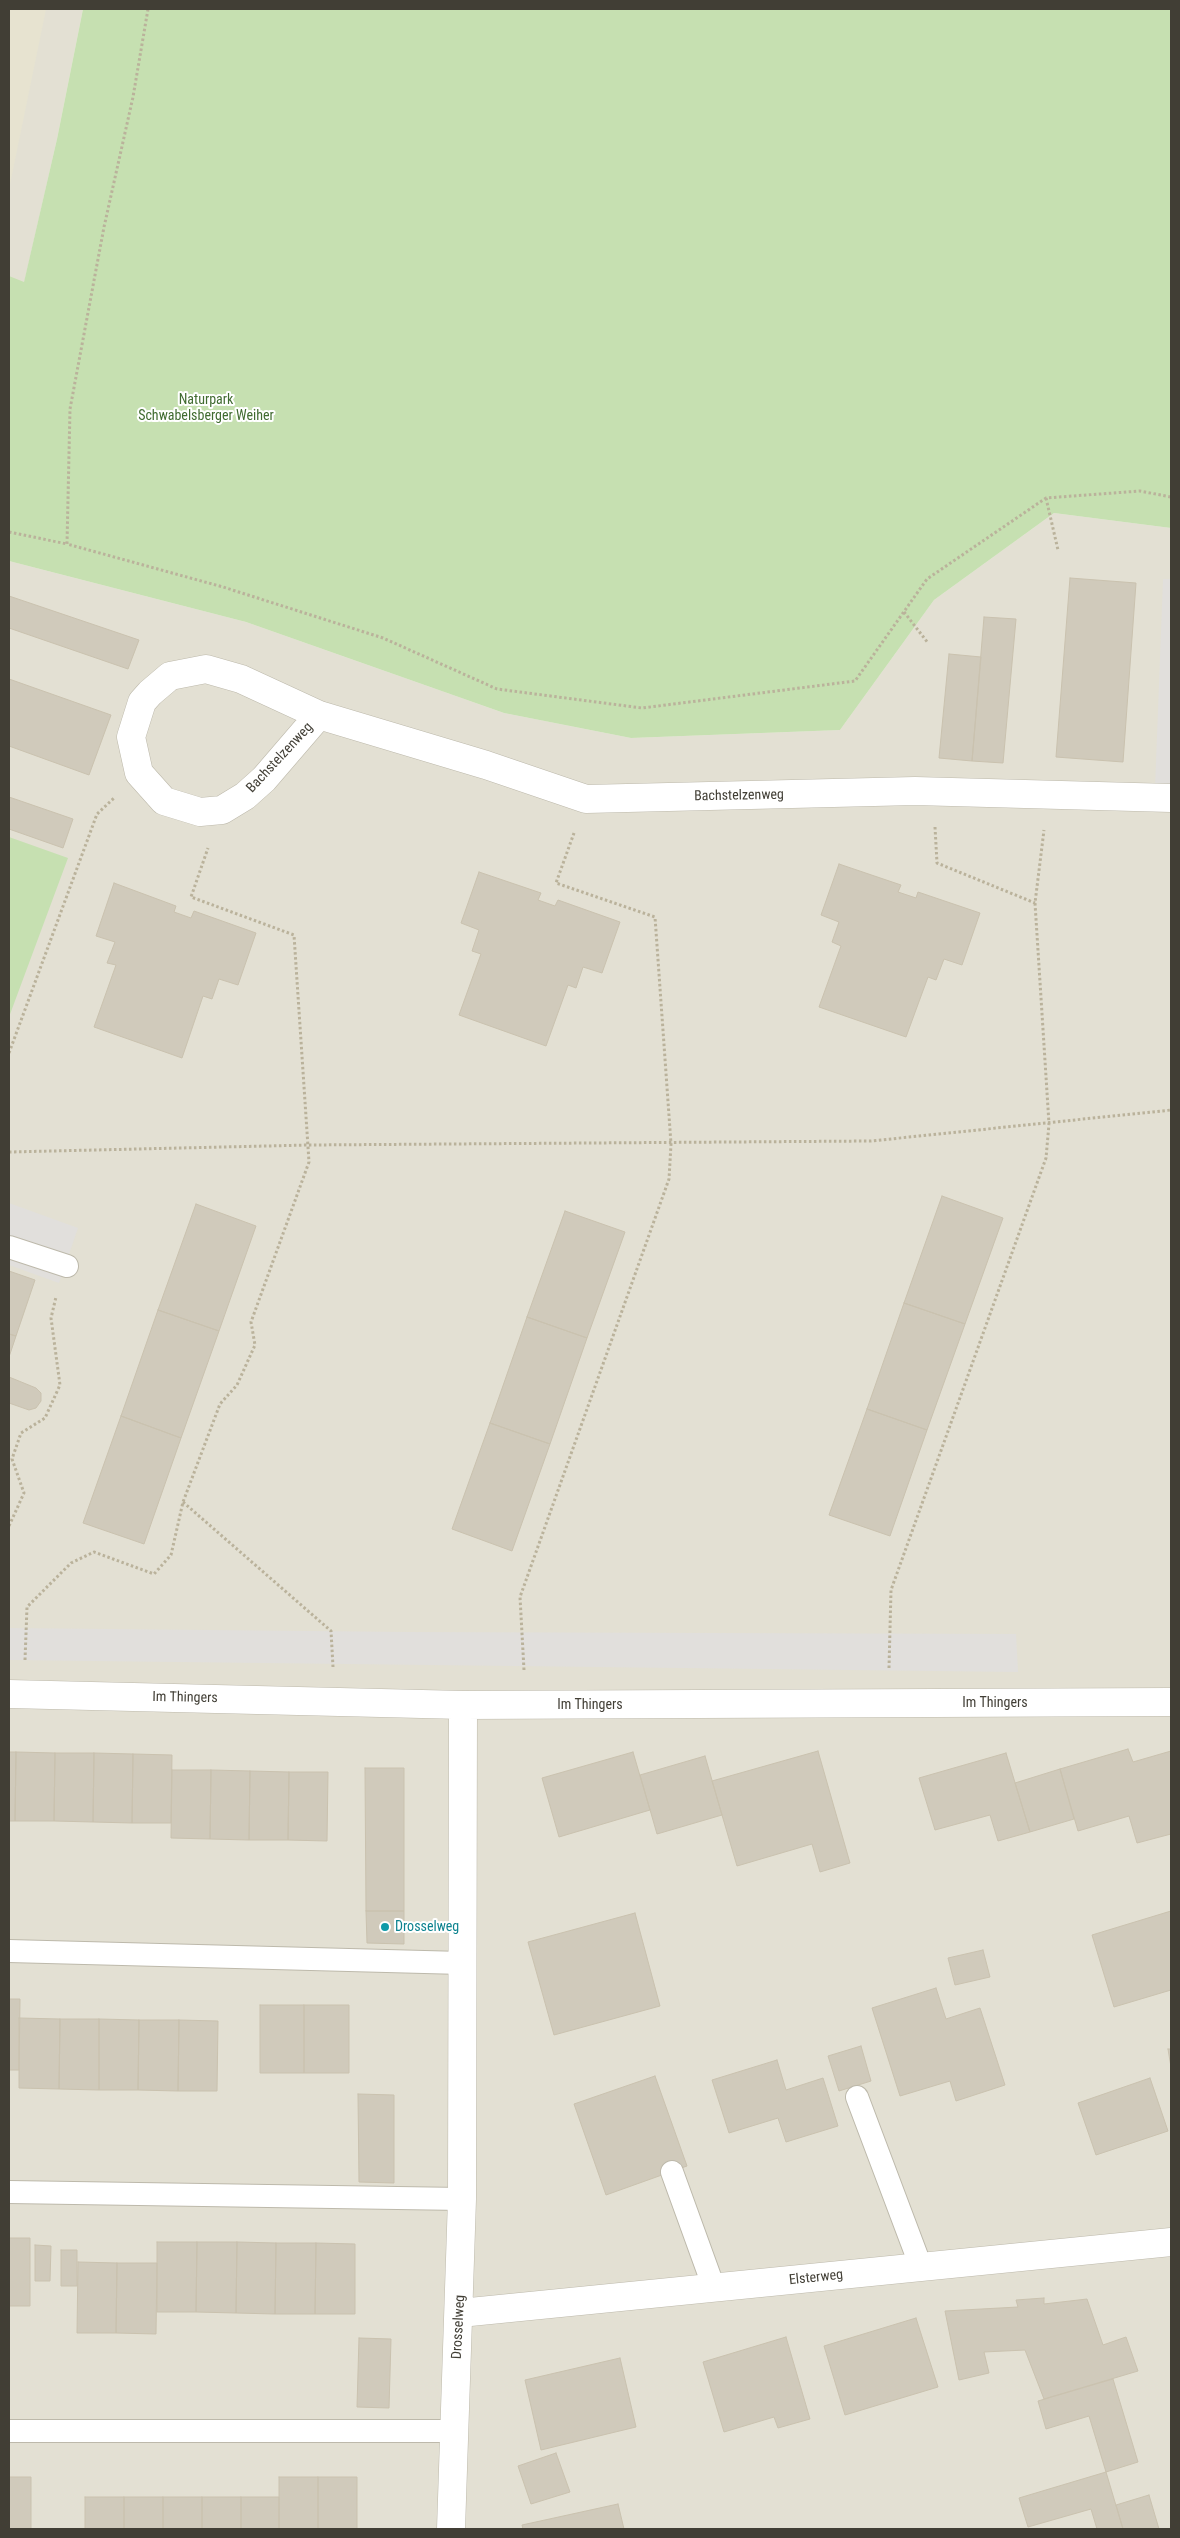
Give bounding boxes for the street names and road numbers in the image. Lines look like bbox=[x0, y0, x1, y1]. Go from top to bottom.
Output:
street label: Bachstelzenweg bbox=[243, 719, 317, 797]
street label: Bachstelzenweg bbox=[694, 787, 784, 805]
street label: Im Thingers bbox=[152, 1689, 218, 1707]
street label: Im Thingers bbox=[962, 1695, 1028, 1711]
street label: Im Thingers bbox=[557, 1697, 623, 1713]
street label: Elsterweg bbox=[788, 2267, 844, 2289]
street label: Drosselweg bbox=[449, 2294, 469, 2360]

